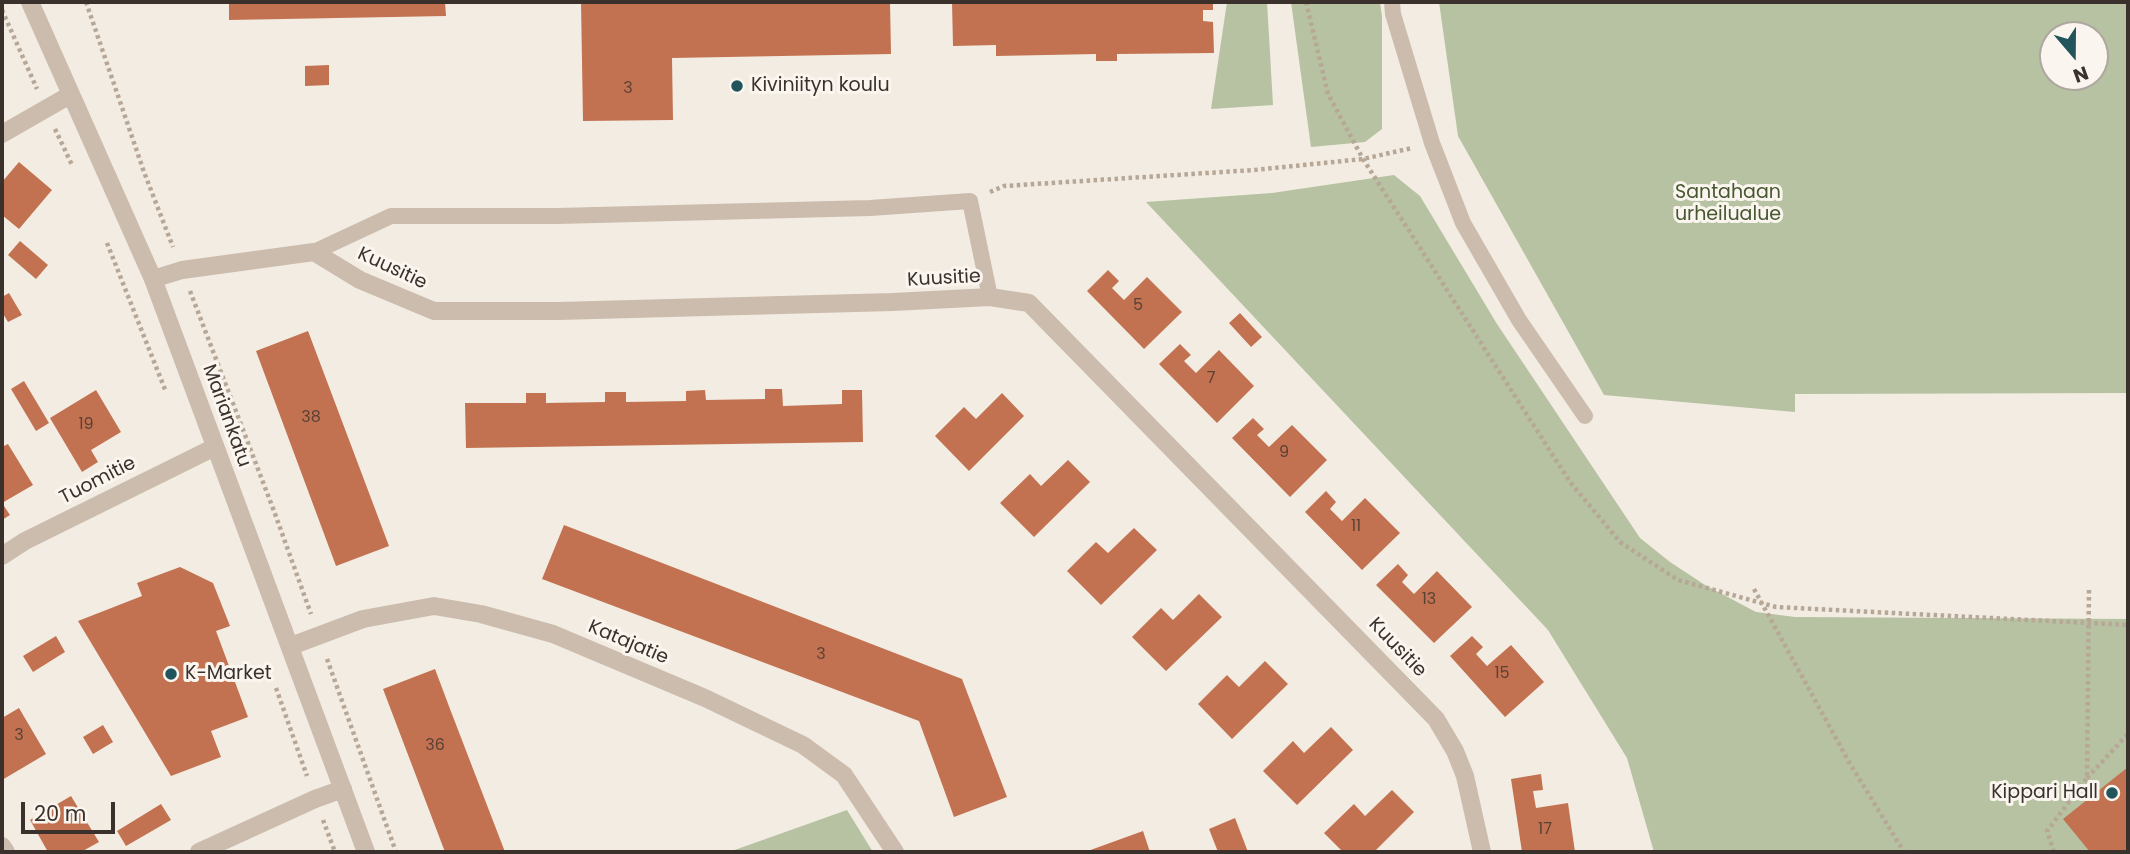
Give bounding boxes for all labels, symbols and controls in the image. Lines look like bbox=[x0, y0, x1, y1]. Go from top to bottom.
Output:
north arrow bbox=[2039, 21, 2109, 91]
text: N bbox=[2069, 59, 2092, 89]
place label: Kiviniityn koulu bbox=[751, 75, 890, 97]
marker: Kiviniityn koulu bbox=[729, 78, 745, 94]
house number: 3 bbox=[623, 79, 633, 99]
park label: Santahaan urheilualue bbox=[1675, 182, 1781, 226]
street label: Kuusitie bbox=[354, 243, 430, 295]
street label: Kuusitie bbox=[907, 266, 981, 292]
house number: 5 bbox=[1133, 296, 1143, 316]
street label: Mariankatu bbox=[197, 362, 255, 470]
house number: 7 bbox=[1207, 369, 1215, 389]
house number: 38 bbox=[301, 408, 321, 428]
house number: 19 bbox=[78, 415, 94, 435]
house number: 9 bbox=[1279, 443, 1289, 463]
street label: Tuomitie bbox=[56, 452, 140, 510]
house number: 11 bbox=[1351, 517, 1361, 537]
house number: 13 bbox=[1422, 590, 1436, 610]
street label: Kuusitie bbox=[1363, 614, 1431, 682]
street label: Katajatie bbox=[584, 616, 672, 670]
house number: 3 bbox=[816, 645, 826, 665]
place label: K-Market bbox=[185, 663, 272, 685]
house number: 15 bbox=[1494, 664, 1510, 684]
marker: K-Market bbox=[163, 666, 179, 682]
house number: 3 bbox=[14, 726, 24, 746]
house number: 36 bbox=[425, 736, 445, 756]
place label: Kippari Hall bbox=[1991, 782, 2098, 804]
marker: Kippari Hall bbox=[2104, 785, 2120, 801]
scale bar bbox=[24, 788, 119, 832]
text: 20 m bbox=[34, 799, 87, 828]
house number: 17 bbox=[1538, 820, 1552, 840]

